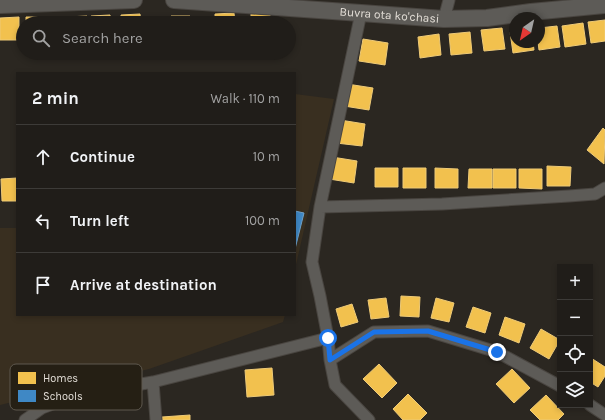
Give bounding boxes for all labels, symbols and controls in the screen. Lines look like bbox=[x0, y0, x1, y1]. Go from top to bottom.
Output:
street label: Buvra ota ko'chasi bbox=[339, 5, 440, 26]
north arrow bbox=[509, 12, 545, 48]
search box bbox=[16, 16, 296, 60]
icon: search bbox=[30, 27, 52, 49]
text: Search here bbox=[62, 29, 143, 47]
text: 2 min bbox=[32, 88, 79, 108]
text: Walk · 110 m bbox=[211, 91, 280, 106]
icon: ahead bbox=[32, 146, 54, 168]
text: Continue bbox=[70, 148, 135, 166]
text: 10 m bbox=[253, 149, 280, 164]
icon: left bbox=[32, 210, 54, 232]
text: Turn left bbox=[70, 212, 129, 230]
text: 100 m bbox=[245, 213, 280, 228]
map controls bbox=[557, 264, 593, 408]
button: + bbox=[557, 264, 593, 300]
icon: arrive bbox=[32, 274, 54, 296]
text: Arrive at destination bbox=[70, 276, 217, 294]
button: − bbox=[557, 300, 593, 336]
route start bbox=[319, 329, 337, 347]
button: locate bbox=[557, 336, 593, 372]
route end bbox=[488, 343, 506, 361]
legend bbox=[10, 364, 142, 410]
text: Homes bbox=[43, 372, 78, 385]
button: layers bbox=[557, 372, 593, 408]
text: Schools bbox=[43, 390, 83, 403]

